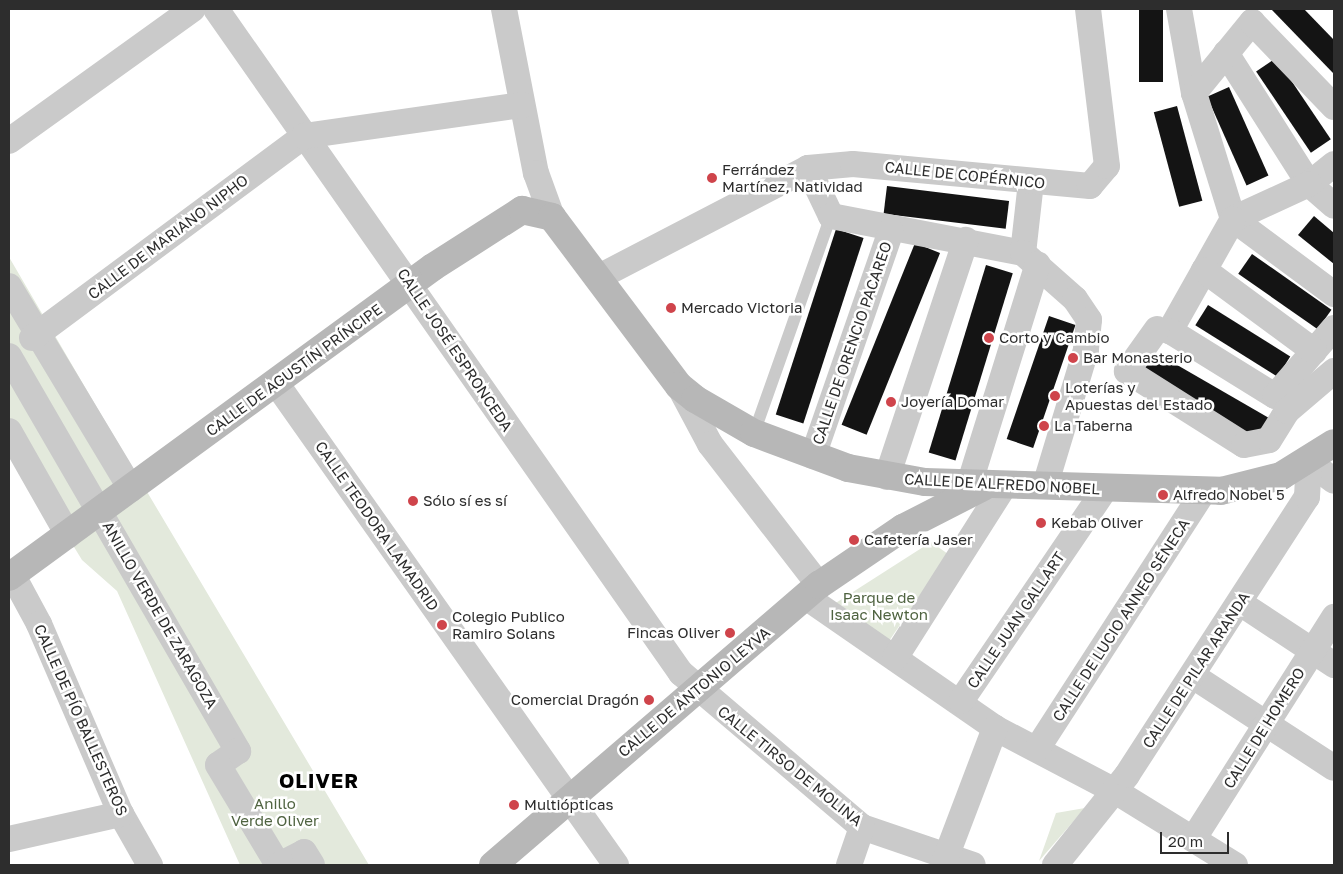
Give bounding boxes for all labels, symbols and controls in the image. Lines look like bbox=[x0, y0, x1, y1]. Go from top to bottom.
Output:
street label: CALLE DE COPÉRNICO bbox=[884, 158, 1046, 192]
place label: Ferrández Martínez, Natividad bbox=[722, 160, 863, 195]
street label: CALLE DE MARIANO NIPHO bbox=[84, 171, 252, 303]
marker: Ferrández Martínez, Natividad bbox=[706, 172, 718, 184]
street label: CALLE DE ORENCIO PACAREO bbox=[809, 239, 895, 447]
street label: CALLE JOSÉ ESPRONCEDA bbox=[394, 265, 516, 435]
place label: Mercado Victoria bbox=[681, 299, 803, 317]
street label: CALLE DE AGUSTÍN PRÍNCIPE bbox=[202, 300, 386, 440]
marker: Mercado Victoria bbox=[665, 302, 677, 314]
place label: Corto y Cambio bbox=[999, 329, 1109, 347]
marker: Corto y Cambio bbox=[983, 332, 995, 344]
place label: Bar Monasterio bbox=[1083, 349, 1192, 367]
marker: Bar Monasterio bbox=[1067, 352, 1079, 364]
place label: Loterías y Apuestas del Estado bbox=[1065, 378, 1212, 413]
marker: Loterías y Apuestas del Estado bbox=[1049, 390, 1061, 402]
place label: Joyería Domar bbox=[901, 393, 1004, 411]
marker: Joyería Domar bbox=[885, 396, 897, 408]
place label: La Taberna bbox=[1054, 417, 1133, 435]
marker: La Taberna bbox=[1038, 420, 1050, 432]
street label: CALLE TEODORA LAMADRID bbox=[311, 438, 443, 614]
street label: CALLE DE ALFREDO NOBEL bbox=[904, 470, 1100, 498]
place label: Alfredo Nobel 5 bbox=[1173, 486, 1285, 504]
marker: Alfredo Nobel 5 bbox=[1157, 489, 1169, 501]
place label: Sólo sí es sí bbox=[423, 492, 507, 510]
marker: Sólo sí es sí bbox=[407, 495, 419, 507]
place label: Kebab Oliver bbox=[1051, 514, 1143, 532]
street label: CALLE DE LUCIO ANNEO SÉNECA bbox=[1049, 515, 1193, 725]
marker: Kebab Oliver bbox=[1035, 517, 1047, 529]
street label: ANILLO VERDE DE ZARAGOZA bbox=[99, 518, 221, 712]
place label: Cafetería Jaser bbox=[864, 531, 973, 549]
marker: Cafetería Jaser bbox=[848, 534, 860, 546]
street label: CALLE JUAN GALLART bbox=[963, 548, 1069, 692]
park label: Parque de Isaac Newton bbox=[830, 588, 928, 623]
street label: CALLE DE PILAR ARANDA bbox=[1139, 588, 1253, 752]
place label: Colegio Publico Ramiro Solans bbox=[452, 607, 565, 642]
marker: Colegio Publico Ramiro Solans bbox=[436, 619, 448, 631]
street label: CALLE DE PÍO BALLESTEROS bbox=[31, 622, 131, 818]
street label: CALLE DE ANTONIO LEYVA bbox=[615, 623, 773, 761]
place label: Fincas Oliver bbox=[627, 624, 720, 642]
marker: Fincas Oliver bbox=[724, 627, 736, 639]
street label: CALLE DE HOMERO bbox=[1219, 664, 1309, 792]
place label: Comercial Dragón bbox=[511, 691, 639, 709]
marker: Comercial Dragón bbox=[643, 694, 655, 706]
street label: CALLE TIRSO DE MOLINA bbox=[714, 702, 866, 830]
district label: OLIVER bbox=[278, 768, 360, 792]
park label: Anillo Verde Oliver bbox=[231, 794, 319, 829]
place label: Multiópticas bbox=[524, 796, 613, 814]
marker: Multiópticas bbox=[508, 799, 520, 811]
scale bar bbox=[1163, 822, 1232, 854]
text: 20 m bbox=[1168, 832, 1203, 850]

